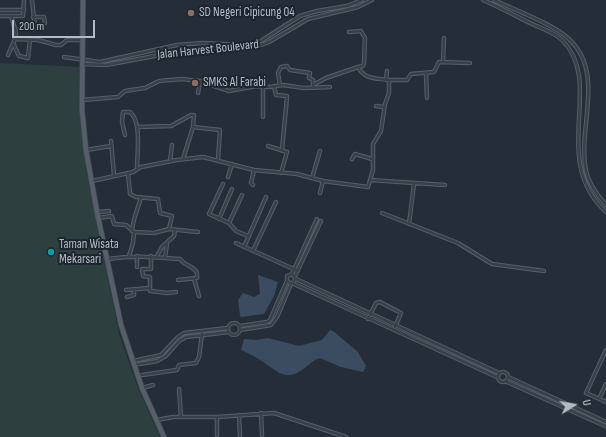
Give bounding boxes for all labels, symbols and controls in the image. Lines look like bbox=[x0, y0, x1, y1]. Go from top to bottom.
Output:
place label: SD Negeri Cipicung 04 bbox=[199, 5, 295, 21]
marker: SD Negeri Cipicung 04 bbox=[186, 8, 196, 18]
scale bar bbox=[14, 12, 97, 38]
text: 200 m bbox=[19, 19, 44, 34]
street label: Jalan Harvest Boulevard bbox=[156, 37, 260, 63]
place label: SMKS Al Farabi bbox=[203, 75, 266, 91]
marker: SMKS Al Farabi bbox=[190, 78, 200, 88]
place label: Taman Wisata Mekarsari bbox=[59, 237, 119, 268]
marker: Taman Wisata Mekarsari bbox=[46, 247, 56, 257]
north arrow bbox=[554, 385, 594, 425]
text: U bbox=[579, 399, 593, 407]

